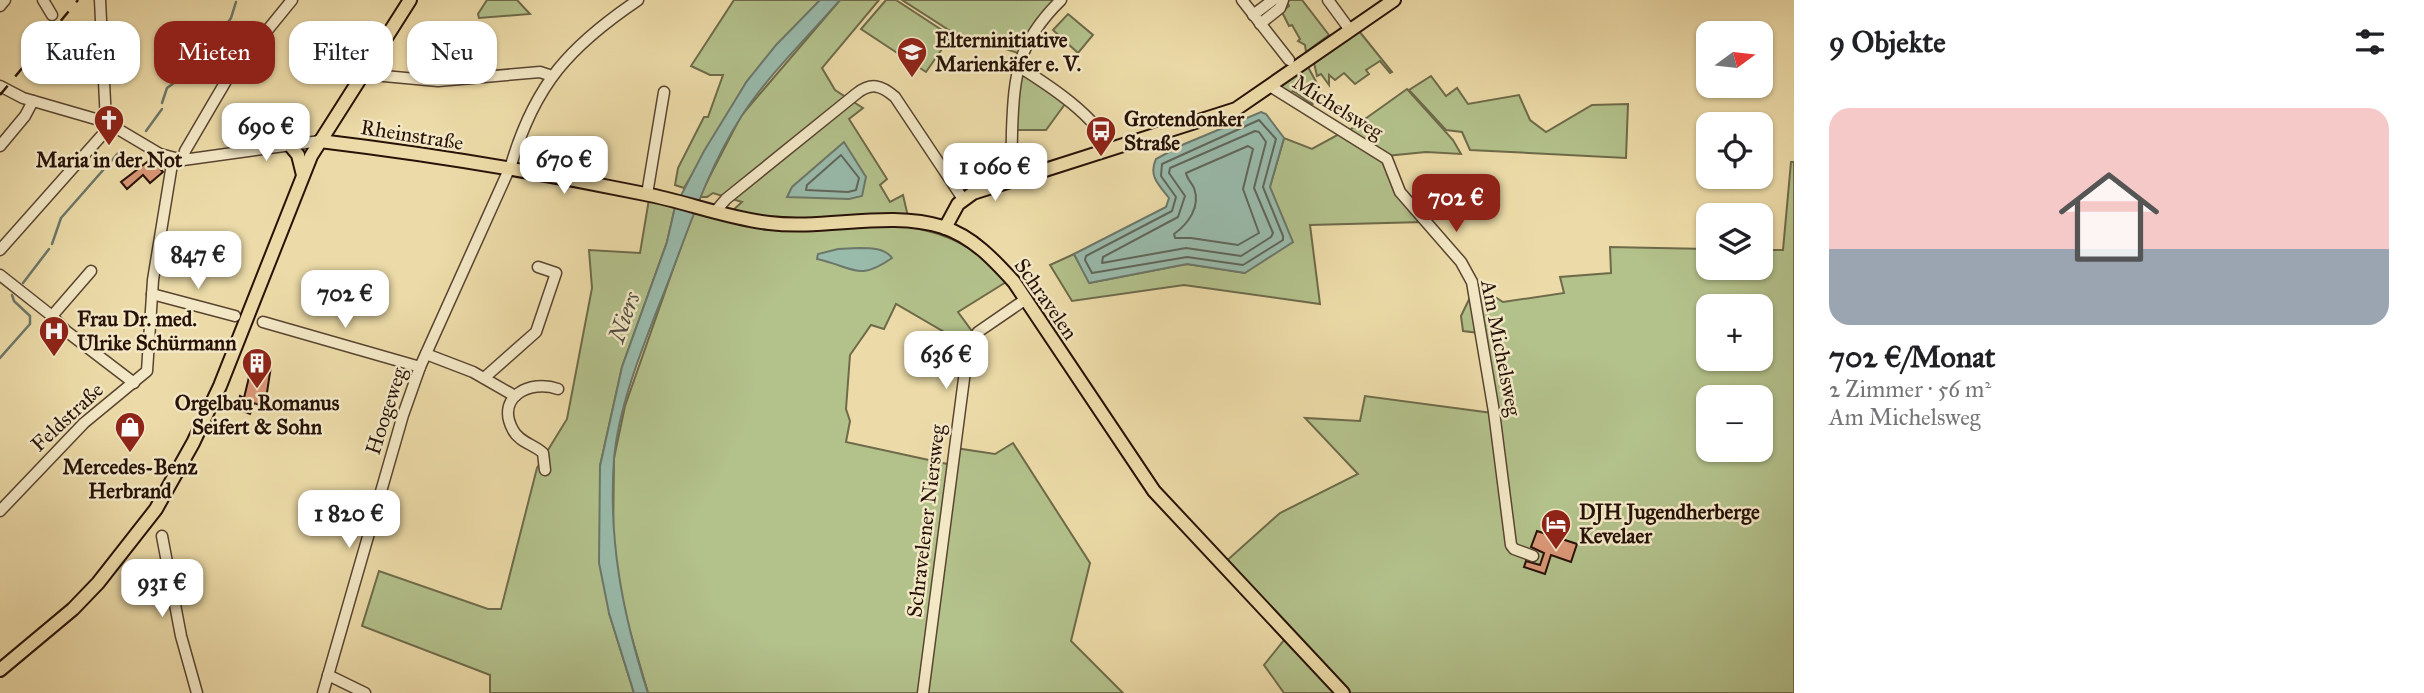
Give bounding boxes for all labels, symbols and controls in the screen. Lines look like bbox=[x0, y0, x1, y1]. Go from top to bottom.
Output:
chip: Kaufen bbox=[21, 21, 140, 84]
chip: Mieten bbox=[154, 21, 275, 84]
chip: Filter bbox=[289, 21, 393, 84]
chip: Neu bbox=[407, 21, 497, 84]
north arrow bbox=[1696, 21, 1773, 98]
map controls bbox=[1696, 21, 1773, 462]
icon: filters bbox=[2351, 23, 2389, 61]
text: 9 Objekte bbox=[1829, 24, 1946, 60]
place label: Elterninitiative Marienkäfer e. V. bbox=[935, 27, 1081, 77]
school or university icon: Elterninitiative Marienkäfer e. V. bbox=[895, 35, 929, 79]
street label: Michelsweg bbox=[1288, 69, 1388, 145]
church icon: Maria in der Not bbox=[92, 103, 126, 147]
pin: 690 € bbox=[217, 104, 315, 163]
place label: Grotendonker Straße bbox=[1124, 106, 1245, 156]
text: 690 € bbox=[238, 112, 294, 140]
button: locate bbox=[1696, 112, 1773, 189]
street label: Rheinstraße bbox=[359, 114, 466, 156]
bus stop icon: Grotendonker Straße bbox=[1084, 114, 1118, 158]
pin: 670 € bbox=[515, 136, 613, 196]
pin: 1 060 € bbox=[930, 144, 1060, 203]
text: 670 € bbox=[536, 145, 592, 173]
place label: Maria in der Not bbox=[36, 147, 183, 173]
text: 1 060 € bbox=[959, 152, 1031, 180]
icon: home bbox=[2046, 154, 2172, 280]
pin: 702 € bbox=[1407, 174, 1505, 234]
text: 702 € bbox=[1428, 183, 1484, 211]
button: layers bbox=[1696, 203, 1773, 280]
pin: 847 € bbox=[149, 232, 247, 291]
text: 847 € bbox=[170, 240, 226, 268]
street label: Schravelen bbox=[1009, 253, 1083, 345]
pin: 702 € bbox=[296, 270, 394, 330]
street label: Am Michelsweg bbox=[1475, 277, 1527, 419]
text: 702 € bbox=[317, 279, 373, 307]
water label: Niers bbox=[601, 288, 646, 348]
button: + bbox=[1696, 294, 1773, 371]
place label: Frau Dr. med. Ulrike Schürmann bbox=[77, 306, 237, 356]
hospital icon: Frau Dr. med. Ulrike Schürmann bbox=[37, 314, 71, 358]
pin: 636 € bbox=[897, 332, 995, 391]
text: 702 €/Monat bbox=[1829, 339, 1995, 375]
text: 636 € bbox=[920, 340, 972, 368]
building icon: Orgelbau Romanus Seifert & Sohn bbox=[240, 346, 274, 390]
street label: Hoogeweg bbox=[360, 364, 412, 458]
text: 2 Zimmer · 56 m² bbox=[1829, 375, 1991, 403]
street label: Feldstraße bbox=[25, 377, 109, 457]
button: − bbox=[1696, 385, 1773, 462]
place label: Orgelbau Romanus Seifert & Sohn bbox=[175, 390, 340, 440]
text: Am Michelsweg bbox=[1829, 403, 1980, 431]
shop icon: Mercedes-Benz Herbrand bbox=[113, 410, 147, 454]
street label: Schravelener Niersweg bbox=[901, 423, 951, 619]
place label: Mercedes-Benz Herbrand bbox=[63, 454, 198, 504]
pin: 1 820 € bbox=[284, 490, 414, 550]
text: 1 820 € bbox=[314, 499, 384, 527]
place label: DJH Jugendherberge Kevelaer bbox=[1579, 499, 1760, 549]
hotel icon: DJH Jugendherberge Kevelaer bbox=[1539, 507, 1573, 551]
pin: 931 € bbox=[113, 560, 211, 619]
text: 931 € bbox=[137, 568, 187, 596]

